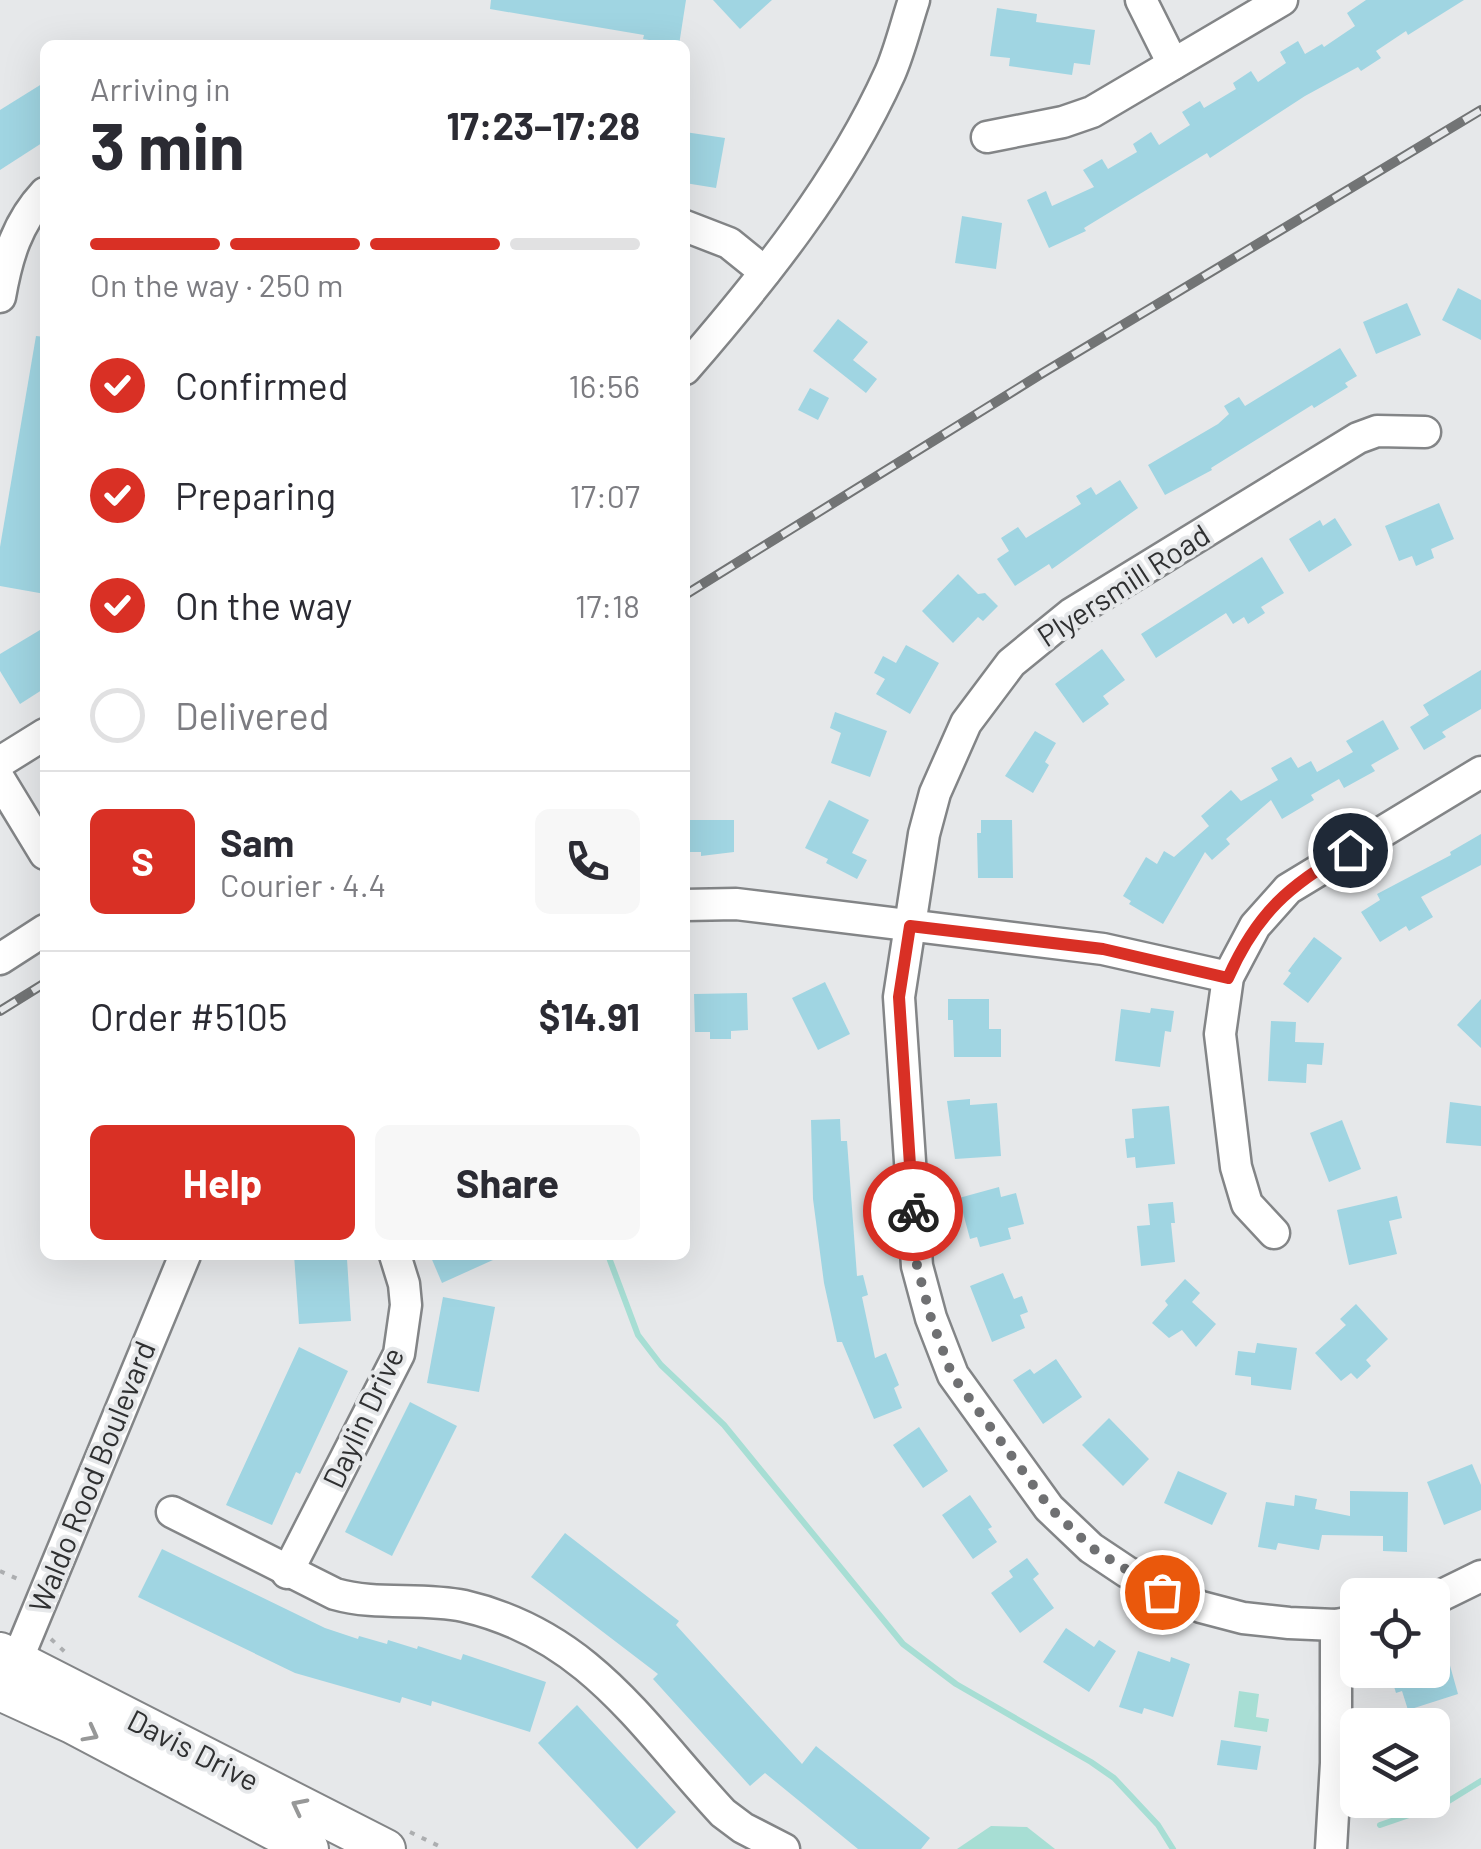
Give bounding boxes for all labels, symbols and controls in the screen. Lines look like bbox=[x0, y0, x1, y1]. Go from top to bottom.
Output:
text: Arriving in bbox=[90, 69, 230, 107]
text: 17:23–17:28 bbox=[447, 102, 640, 148]
text: 3 min bbox=[90, 105, 245, 183]
text: On the way · 250 m bbox=[90, 265, 343, 303]
icon: check bbox=[90, 358, 145, 413]
text: Confirmed bbox=[175, 362, 348, 408]
text: 16:56 bbox=[569, 366, 640, 404]
icon: check bbox=[90, 468, 145, 523]
text: Preparing bbox=[175, 472, 336, 518]
text: 17:07 bbox=[570, 476, 640, 514]
street label: Plyersmill Road bbox=[1030, 515, 1216, 653]
icon: check bbox=[90, 578, 145, 633]
text: On the way bbox=[175, 582, 352, 628]
text: 17:18 bbox=[575, 586, 640, 624]
text: Delivered bbox=[175, 692, 329, 738]
pin bbox=[1308, 808, 1393, 893]
button: phone bbox=[535, 809, 640, 914]
text: Sam bbox=[220, 819, 294, 865]
icon: home bbox=[1323, 823, 1378, 878]
text: S bbox=[131, 838, 154, 884]
text: Courier · 4.4 bbox=[220, 865, 386, 903]
text: Order #5105 bbox=[90, 993, 288, 1039]
text: $14.91 bbox=[539, 993, 640, 1039]
button: Help bbox=[90, 1125, 355, 1240]
button: Share bbox=[375, 1125, 640, 1240]
courier bbox=[863, 1161, 963, 1261]
icon: bike bbox=[886, 1184, 941, 1239]
street label: Waldo Rood Boulevard bbox=[20, 1335, 162, 1617]
street label: Daylin Drive bbox=[314, 1341, 410, 1493]
pin bbox=[1120, 1550, 1205, 1635]
icon: bag bbox=[1135, 1565, 1190, 1620]
map controls bbox=[1340, 1578, 1450, 1818]
button: locate bbox=[1340, 1578, 1450, 1688]
street label: Davis Drive bbox=[122, 1701, 266, 1798]
button: layers bbox=[1340, 1708, 1450, 1818]
one-way arrow bbox=[80, 1721, 98, 1741]
one-way arrow bbox=[291, 1798, 309, 1818]

